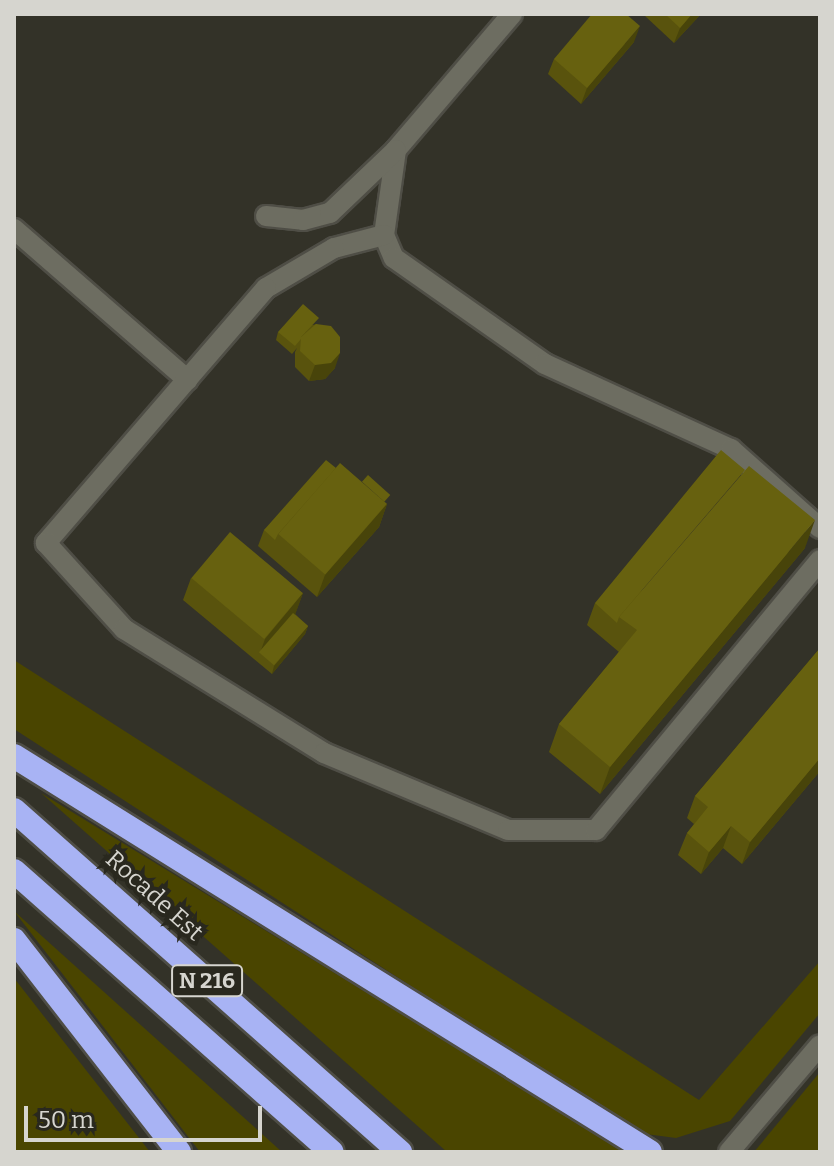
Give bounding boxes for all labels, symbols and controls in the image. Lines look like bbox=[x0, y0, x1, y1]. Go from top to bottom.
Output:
street label: Rocade Est bbox=[99, 845, 209, 947]
road number: N 216 bbox=[171, 963, 243, 999]
scale bar bbox=[28, 1090, 266, 1140]
text: 50 m bbox=[38, 1106, 94, 1134]

